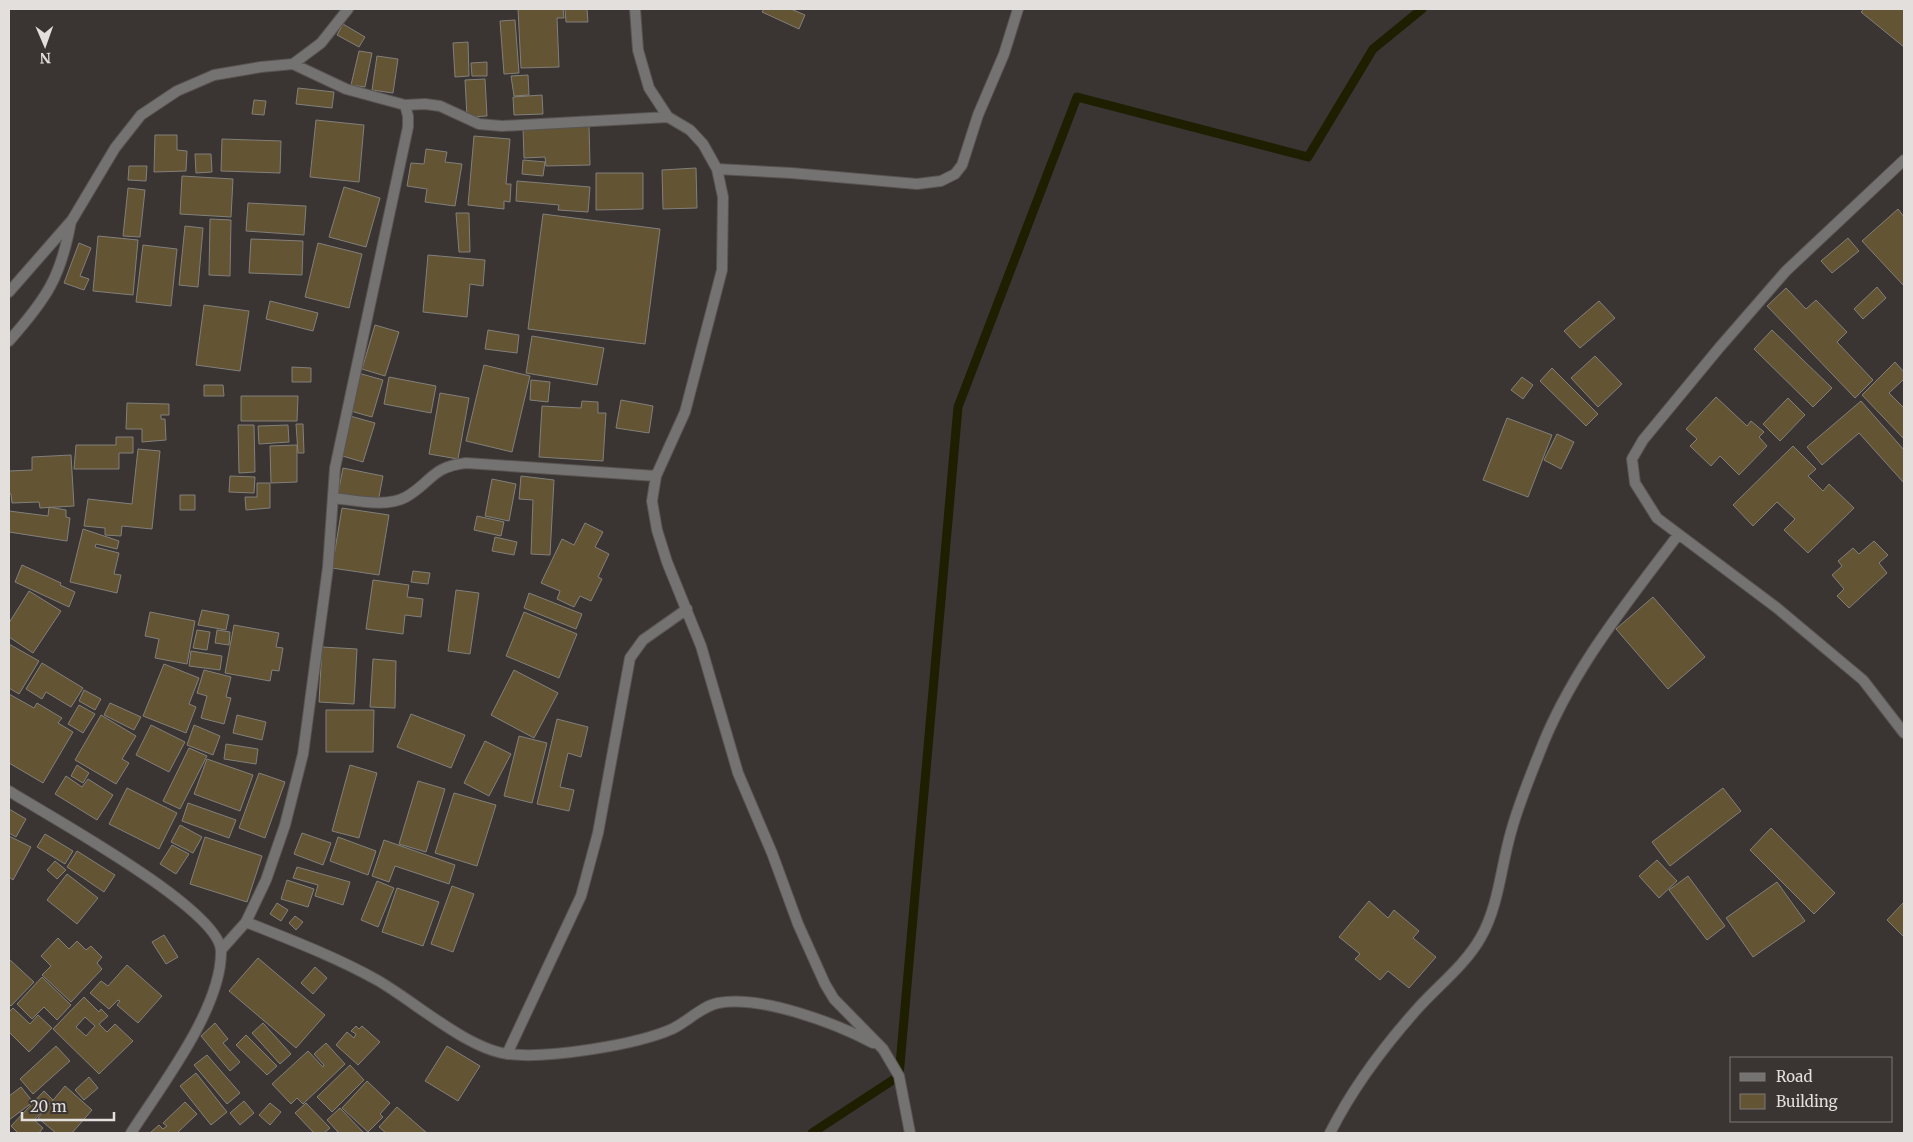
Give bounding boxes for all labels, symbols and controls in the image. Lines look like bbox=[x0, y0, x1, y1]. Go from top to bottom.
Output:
north arrow bbox=[20, 20, 70, 70]
text: N bbox=[40, 49, 51, 67]
legend bbox=[1730, 1057, 1893, 1122]
text: Road bbox=[1776, 1067, 1812, 1086]
scale bar bbox=[22, 1090, 115, 1122]
text: Building bbox=[1776, 1092, 1838, 1111]
text: 20 m bbox=[30, 1097, 67, 1116]

